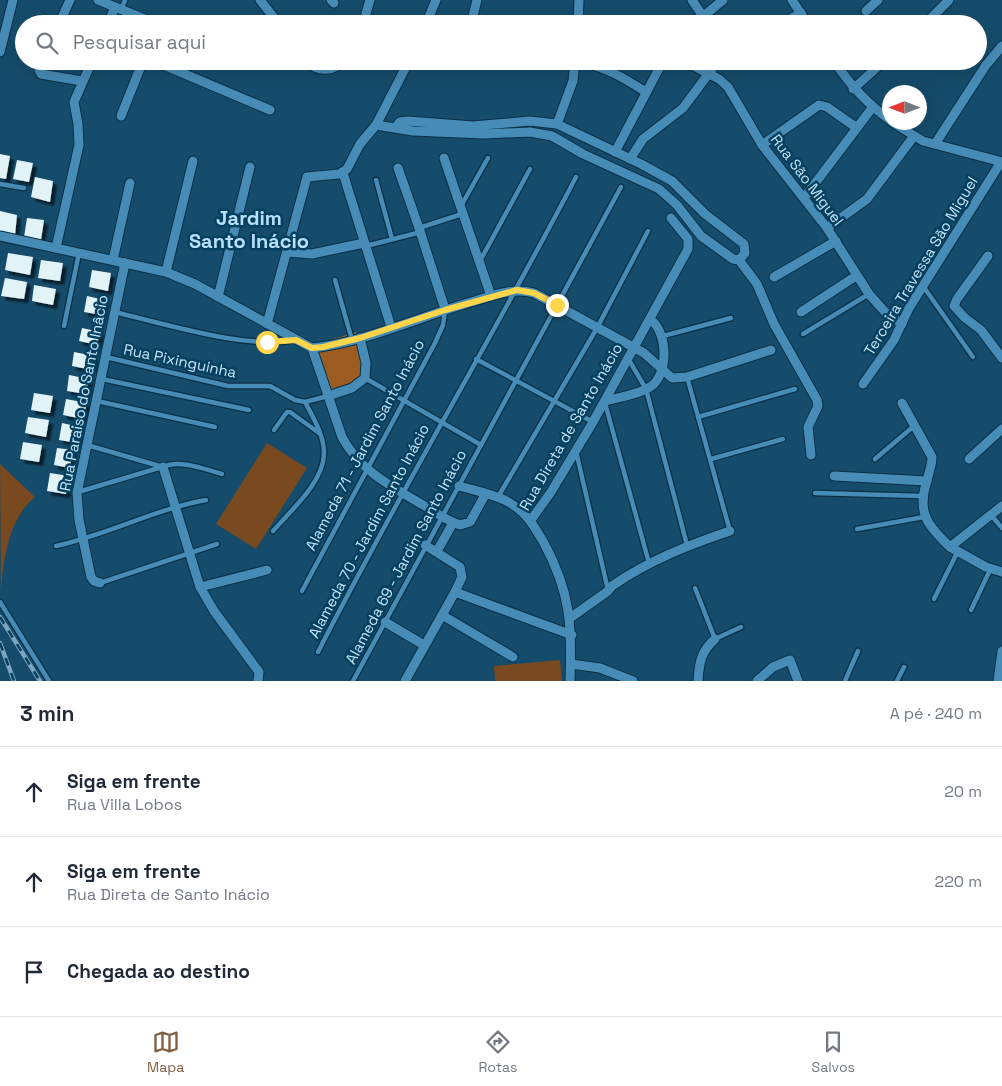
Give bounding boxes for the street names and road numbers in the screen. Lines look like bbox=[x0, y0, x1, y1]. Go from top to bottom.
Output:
street label: Rua São Miguel bbox=[767, 130, 848, 229]
street label: Terceira Travessa São Miguel bbox=[859, 173, 982, 359]
street label: Rua Paraiso do Santo Inâcio bbox=[55, 293, 112, 493]
street label: Alameda 71 - Jardim Santo Inácio bbox=[301, 336, 428, 554]
street label: Rua Pixinguinha bbox=[122, 339, 239, 382]
street label: Rua Direta de Santo Inácio bbox=[515, 340, 626, 514]
street label: Alameda 70 - Jardim Santo Inácio bbox=[304, 420, 433, 641]
street label: Alameda 69 - Jardim Santo Inácio bbox=[341, 446, 470, 667]

